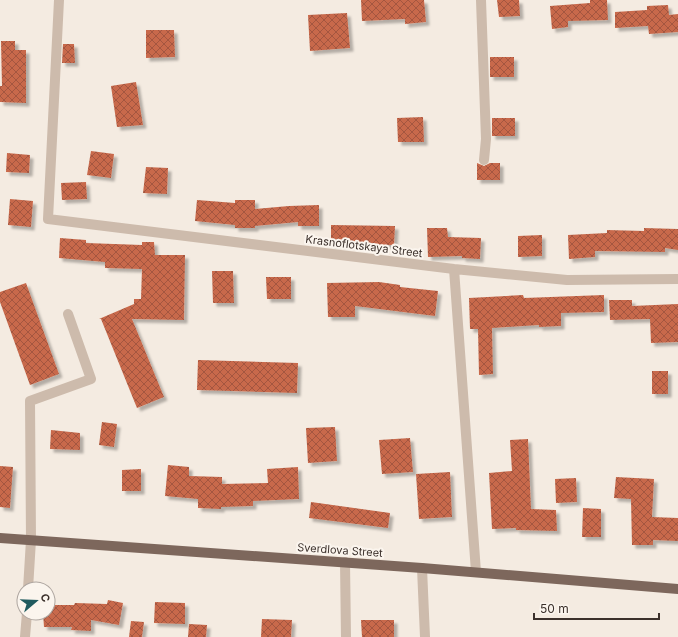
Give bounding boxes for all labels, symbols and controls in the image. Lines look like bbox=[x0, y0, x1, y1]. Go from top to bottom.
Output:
street label: Krasnoflotskaya Street bbox=[305, 232, 424, 260]
street label: Sverdlova Street bbox=[297, 540, 384, 560]
north arrow bbox=[16, 581, 56, 621]
text: С bbox=[38, 592, 53, 604]
scale bar bbox=[534, 595, 659, 621]
text: 50 m bbox=[540, 601, 569, 616]

